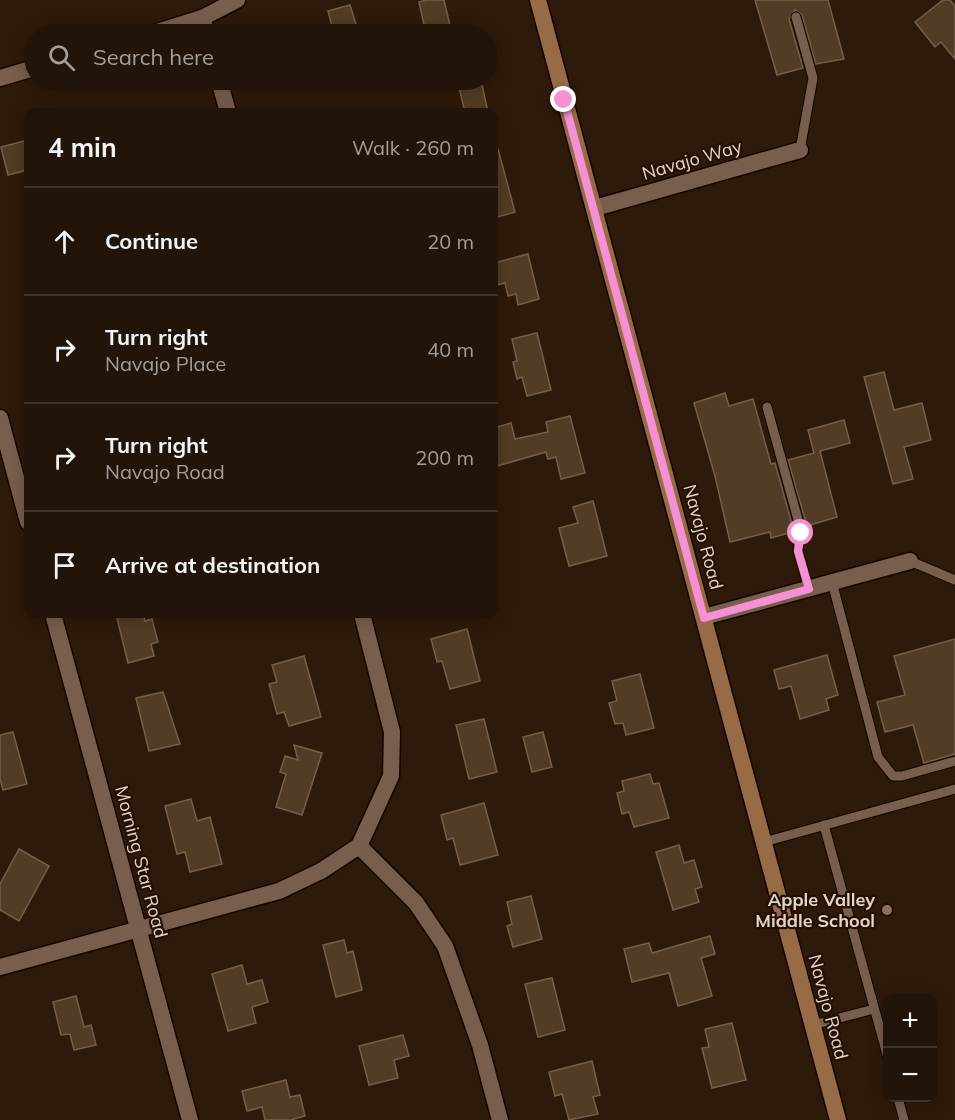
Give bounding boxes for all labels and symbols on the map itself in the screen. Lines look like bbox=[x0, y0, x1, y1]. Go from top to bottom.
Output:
route end bbox=[550, 86, 576, 112]
street label: Navajo Way bbox=[639, 134, 745, 185]
street label: Navajo Road bbox=[678, 482, 729, 592]
route start bbox=[787, 519, 813, 545]
street label: Morning Star Road bbox=[110, 783, 173, 941]
place label: Apple Valley Middle School bbox=[755, 888, 875, 932]
marker: Apple Valley Middle School bbox=[880, 903, 894, 917]
street label: Navajo Road bbox=[803, 952, 854, 1062]

